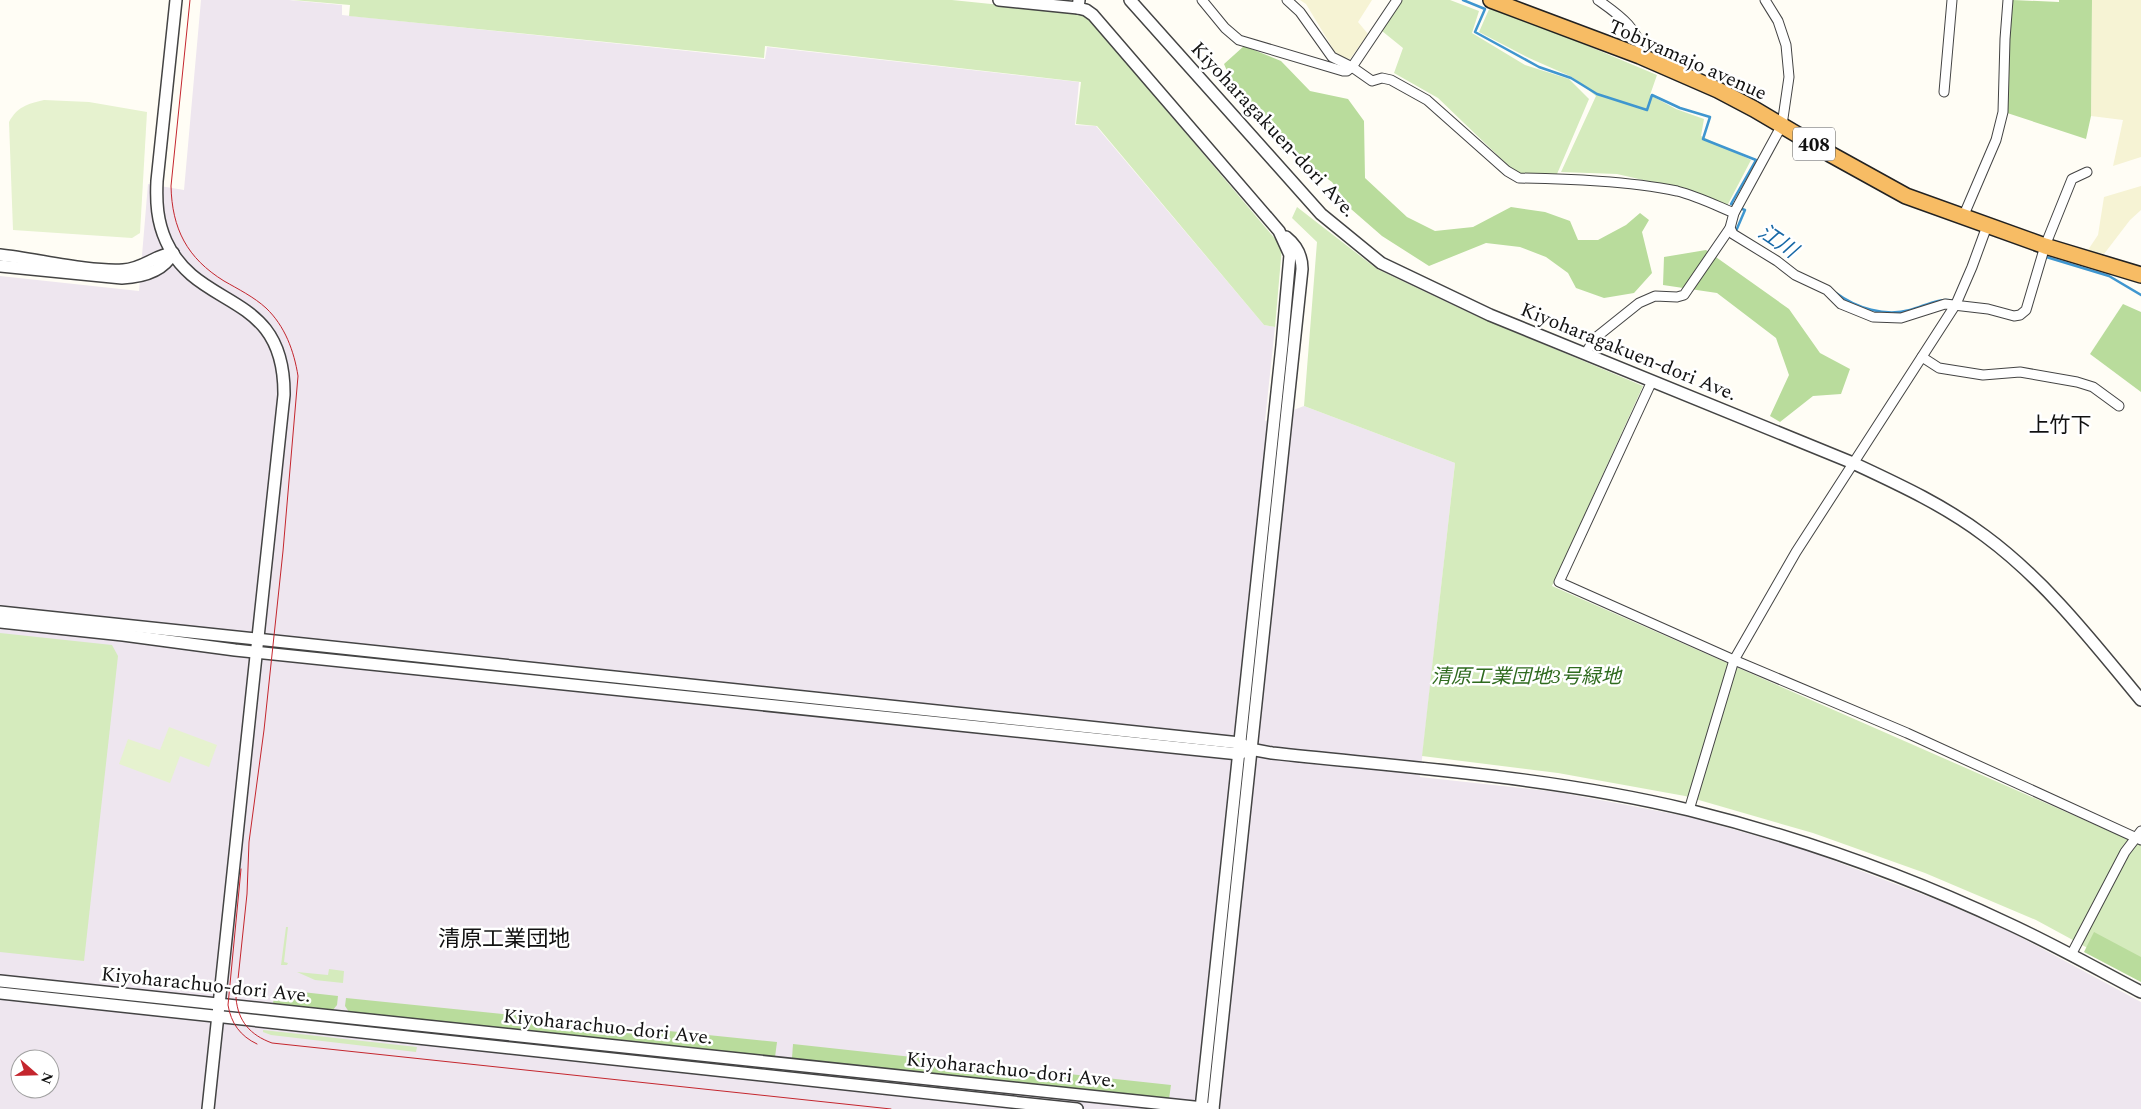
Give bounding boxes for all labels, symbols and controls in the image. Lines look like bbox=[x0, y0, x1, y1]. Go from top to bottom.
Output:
street label: Tobiyamajo avenue bbox=[1604, 12, 1772, 108]
street label: Kiyoharagakuen-dori Ave. bbox=[1184, 35, 1363, 224]
road number: 408 bbox=[1793, 128, 1835, 160]
water label: 江川 bbox=[1751, 217, 1805, 268]
street label: Kiyoharagakuen-dori Ave. bbox=[1516, 295, 1741, 409]
district label: 上竹下 bbox=[2029, 410, 2092, 442]
park label: 清原工業団地3号緑地 bbox=[1431, 662, 1623, 692]
district label: 清原工業団地 bbox=[438, 923, 570, 956]
street label: Kiyoharachuo-dori Ave. bbox=[100, 959, 312, 1011]
street label: Kiyoharachuo-dori Ave. bbox=[502, 1001, 714, 1053]
street label: Kiyoharachuo-dori Ave. bbox=[905, 1044, 1117, 1096]
north arrow bbox=[10, 1049, 60, 1099]
text: N bbox=[35, 1069, 59, 1087]

